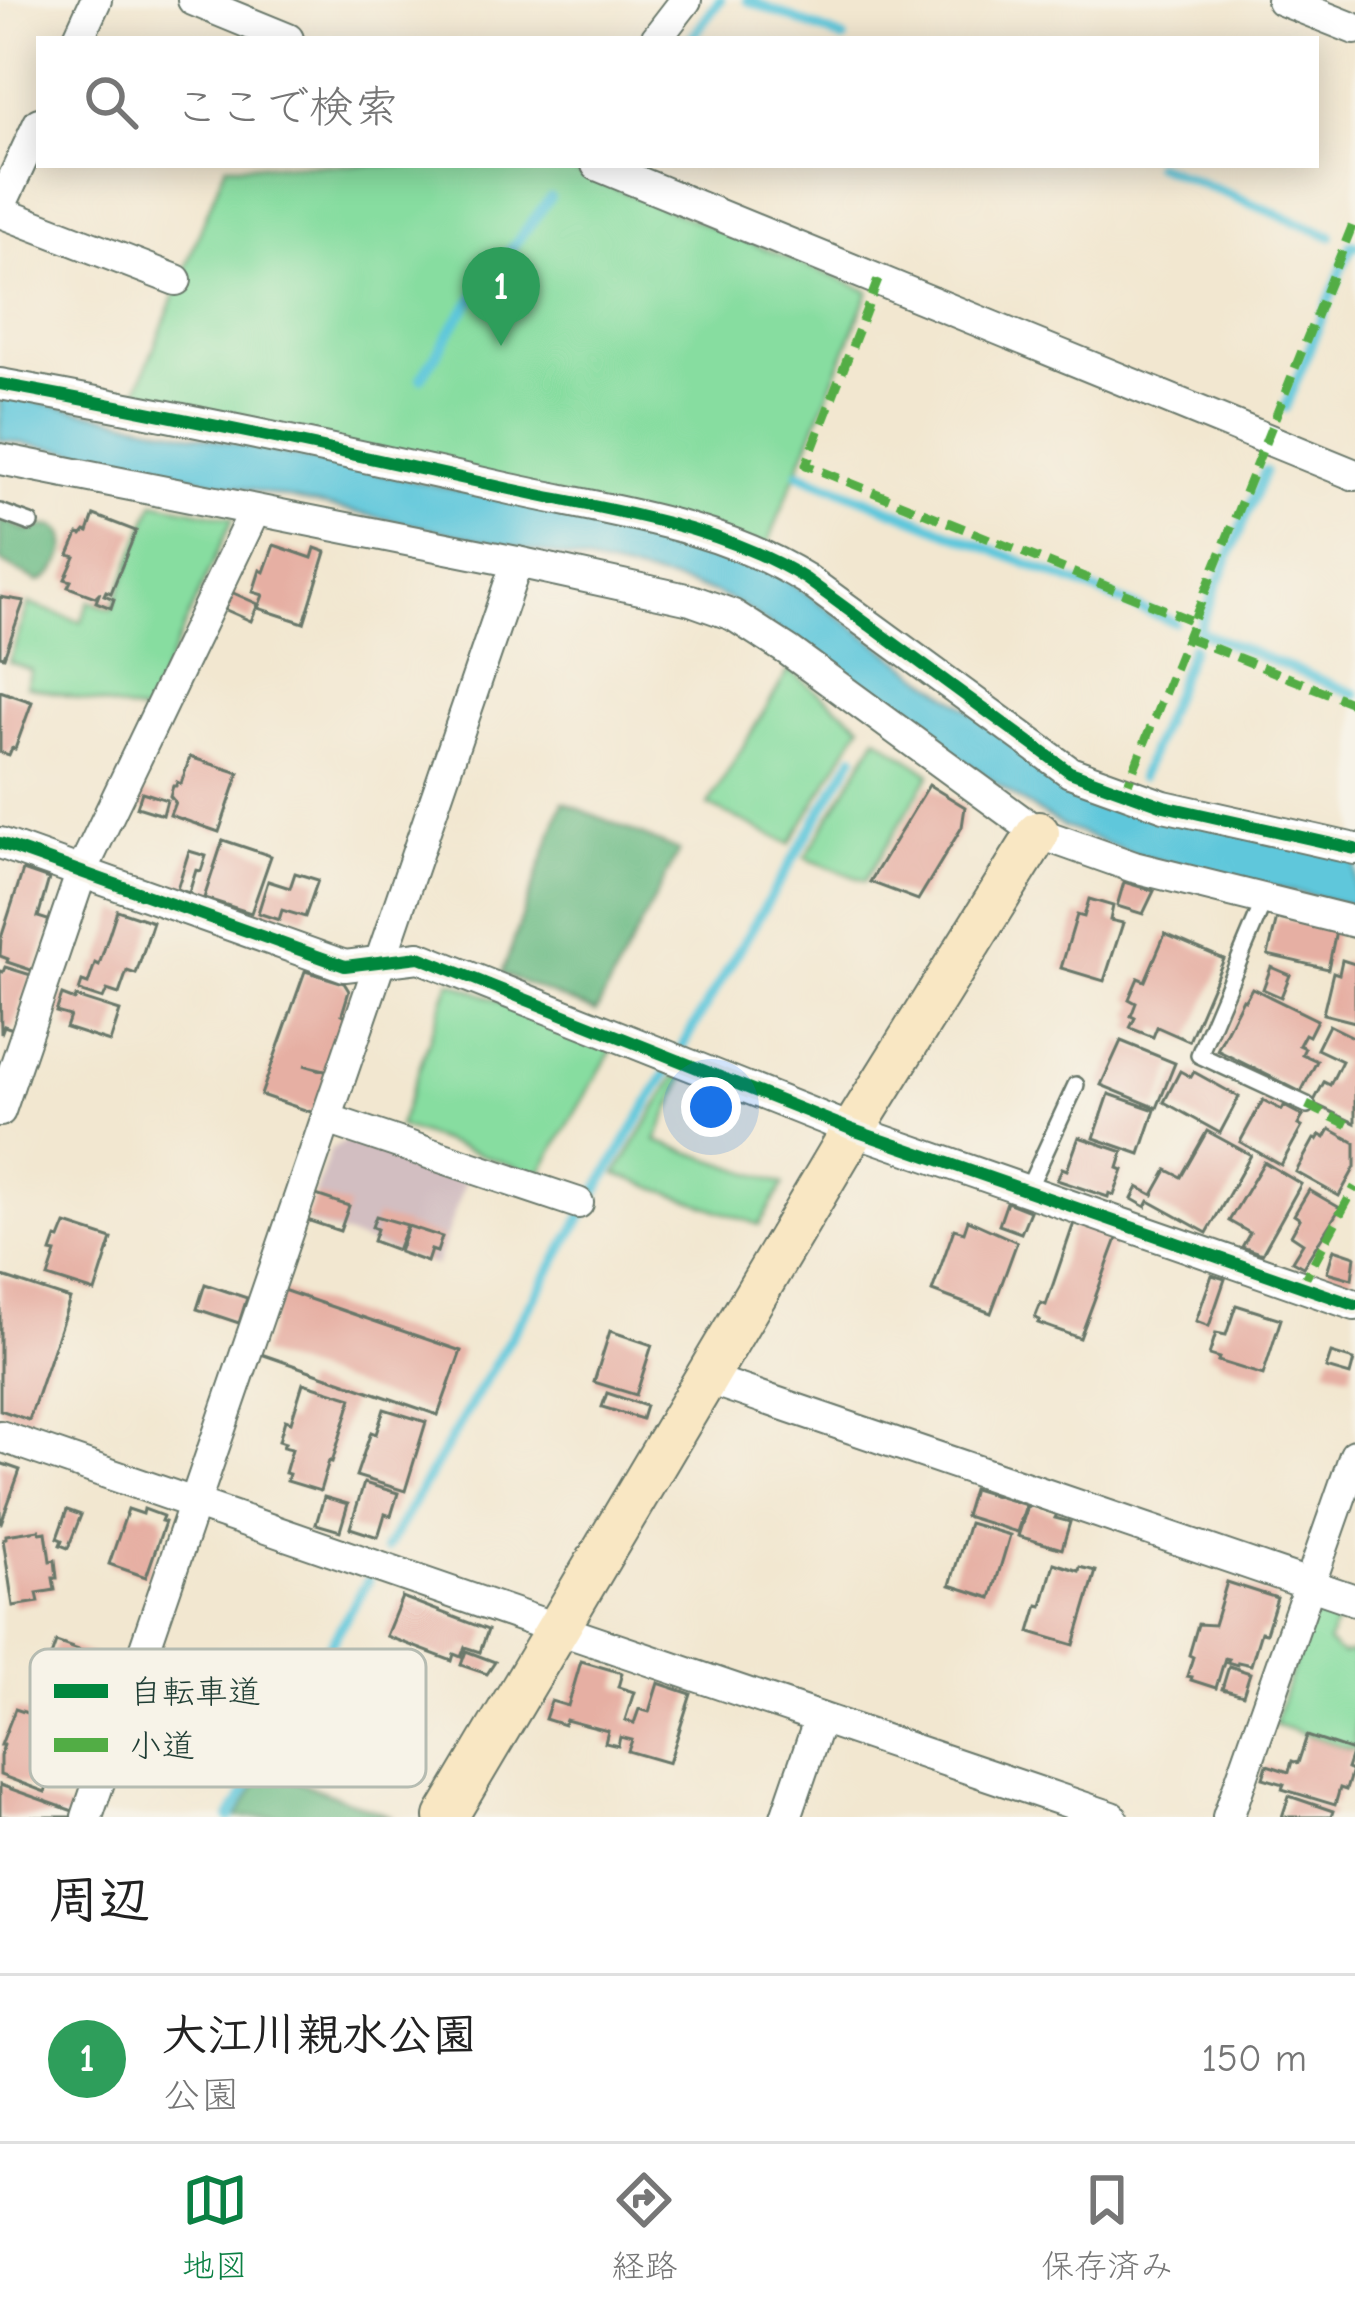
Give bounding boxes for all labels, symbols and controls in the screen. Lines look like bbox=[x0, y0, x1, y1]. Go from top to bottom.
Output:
search box bbox=[36, 36, 1319, 168]
icon: search bbox=[78, 69, 144, 135]
text: ここで検索 bbox=[174, 81, 399, 133]
pin: 1 bbox=[462, 247, 540, 346]
your location bbox=[681, 1077, 741, 1137]
legend bbox=[30, 1649, 426, 1787]
text: 自転車道 bbox=[129, 1673, 261, 1711]
text: 小道 bbox=[129, 1727, 195, 1765]
text: 周辺 bbox=[48, 1871, 150, 1930]
text: 大江川親水公園 bbox=[162, 2009, 477, 2061]
text: 1 bbox=[79, 2036, 95, 2081]
text: 150 m bbox=[1201, 2036, 1307, 2081]
text: 公園 bbox=[162, 2073, 240, 2118]
tab: 地図 bbox=[182, 2167, 248, 2287]
tab: 経路 bbox=[611, 2167, 677, 2287]
tab: 保存済み bbox=[1041, 2167, 1173, 2287]

